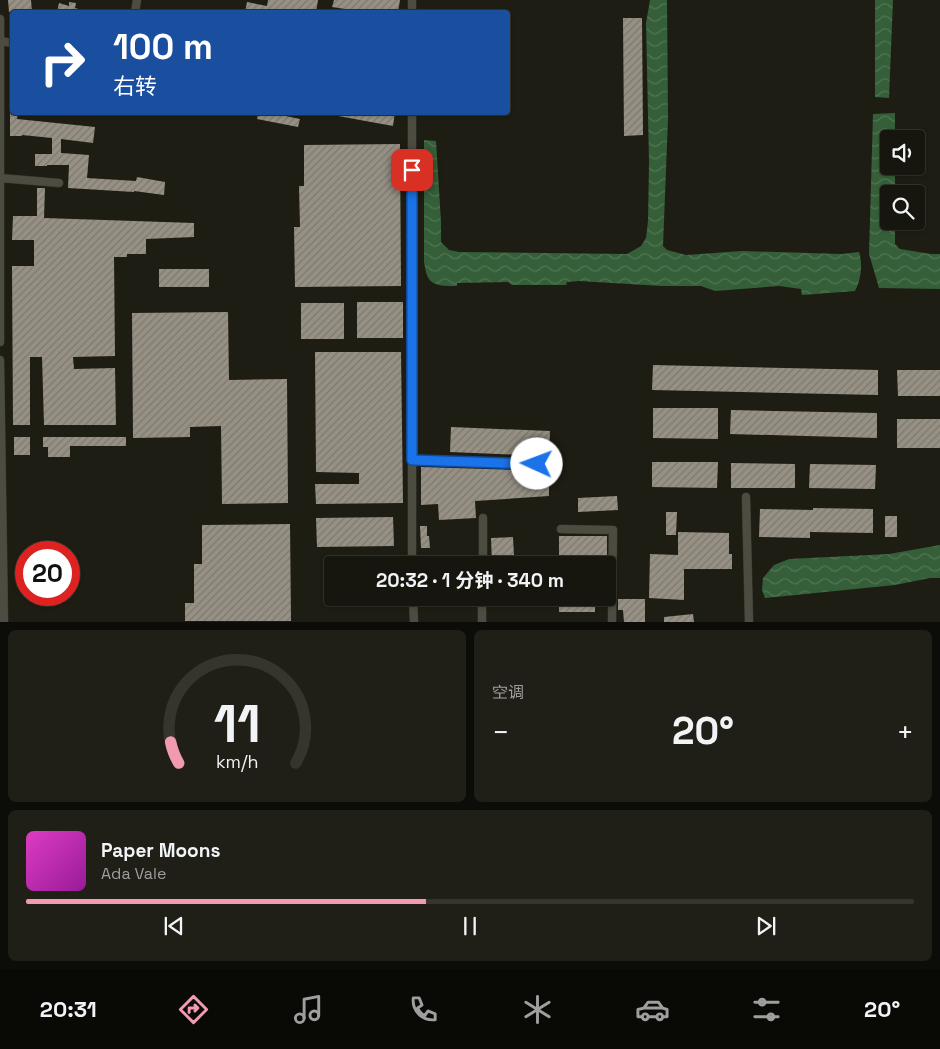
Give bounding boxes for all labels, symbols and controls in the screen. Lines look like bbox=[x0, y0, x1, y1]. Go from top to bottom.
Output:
text: 100 m bbox=[113, 25, 213, 69]
icon: right bbox=[30, 30, 95, 95]
text: 右转 bbox=[113, 72, 157, 100]
map controls bbox=[880, 130, 925, 230]
button: sound bbox=[880, 130, 925, 175]
pin bbox=[391, 149, 433, 191]
icon: arrive bbox=[398, 156, 426, 184]
button: search bbox=[880, 185, 925, 230]
position arrow bbox=[510, 437, 562, 489]
speed limit sign: 20 bbox=[15, 541, 80, 606]
text: 20:32 · 1 分钟 · 340 m bbox=[376, 568, 564, 593]
text: 空调 bbox=[492, 682, 524, 703]
text: 11 bbox=[213, 691, 261, 757]
text: 20° bbox=[672, 707, 734, 755]
text: − bbox=[492, 714, 509, 750]
text: + bbox=[897, 714, 914, 750]
text: km/h bbox=[216, 750, 258, 773]
text: Paper Moons bbox=[101, 838, 220, 863]
text: Ada Vale bbox=[101, 863, 166, 884]
icon: previous bbox=[160, 912, 188, 940]
icon: pause bbox=[456, 912, 484, 940]
icon: next bbox=[752, 912, 780, 940]
icon: directions bbox=[176, 992, 211, 1027]
icon: music bbox=[291, 992, 326, 1027]
icon: phone bbox=[406, 992, 441, 1027]
icon: climate bbox=[520, 992, 555, 1027]
icon: car bbox=[635, 992, 670, 1027]
icon: filters bbox=[749, 992, 784, 1027]
text: 20:31 bbox=[40, 995, 97, 1023]
text: 20° bbox=[864, 995, 900, 1023]

